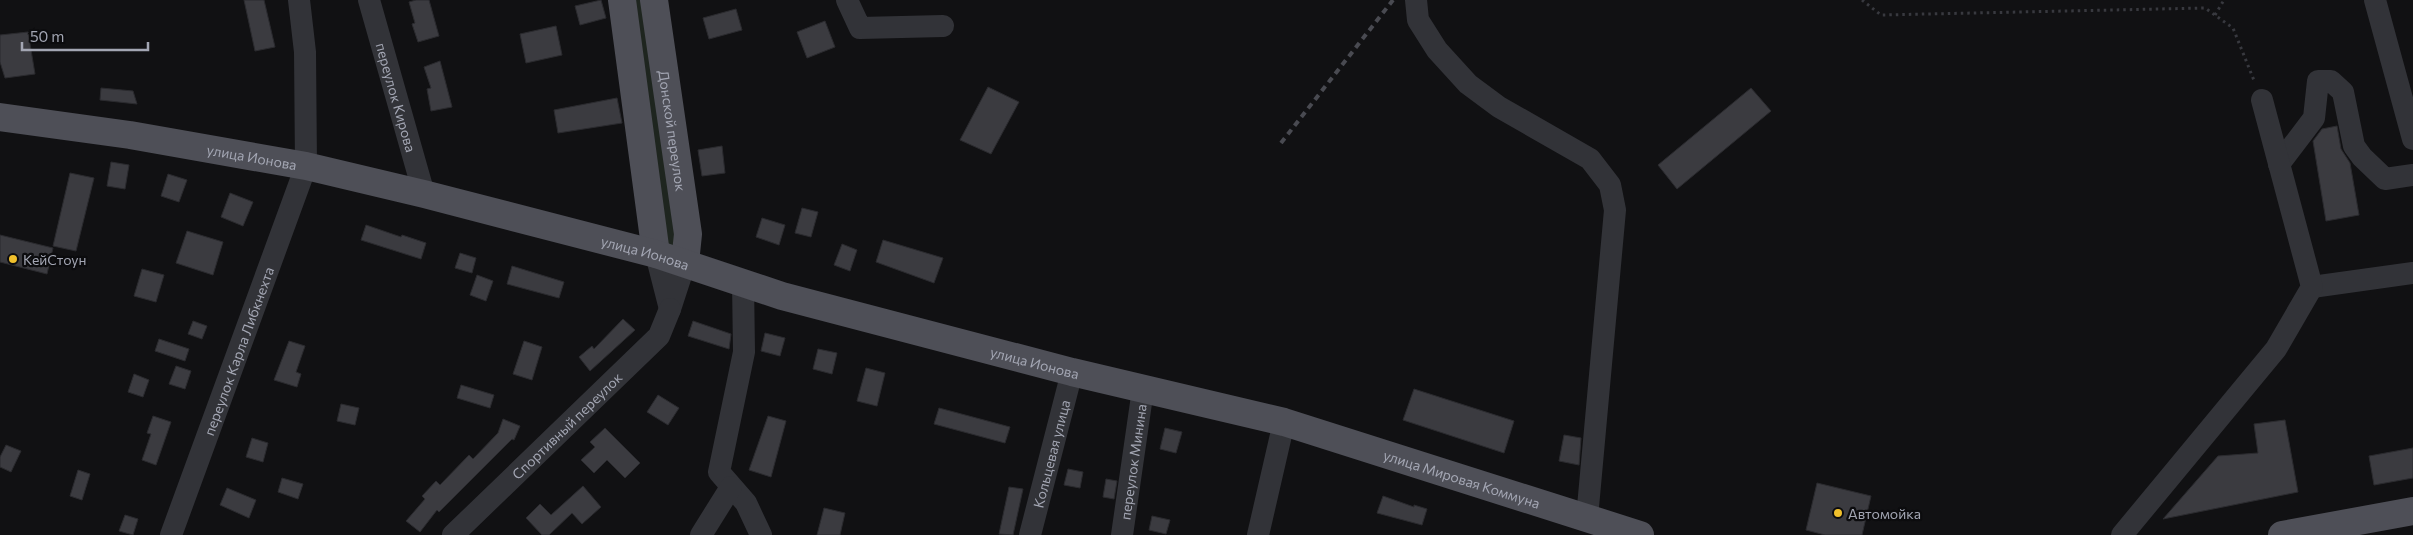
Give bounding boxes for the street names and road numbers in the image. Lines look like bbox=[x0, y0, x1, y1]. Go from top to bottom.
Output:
street label: переулок Кирова bbox=[373, 41, 420, 154]
street label: Донской переулок bbox=[656, 69, 690, 193]
street label: улица Ионова bbox=[206, 140, 298, 173]
street label: улица Ионова bbox=[599, 232, 692, 273]
street label: переулок Карла Либкнехта bbox=[200, 264, 277, 438]
street label: улица Ионова bbox=[989, 342, 1081, 382]
street label: Спортивный переулок bbox=[508, 368, 626, 482]
street label: Кольцевая улица bbox=[1029, 398, 1073, 510]
street label: переулок Минина bbox=[1116, 403, 1149, 521]
street label: улица Мировая Коммуна bbox=[1382, 446, 1542, 511]

